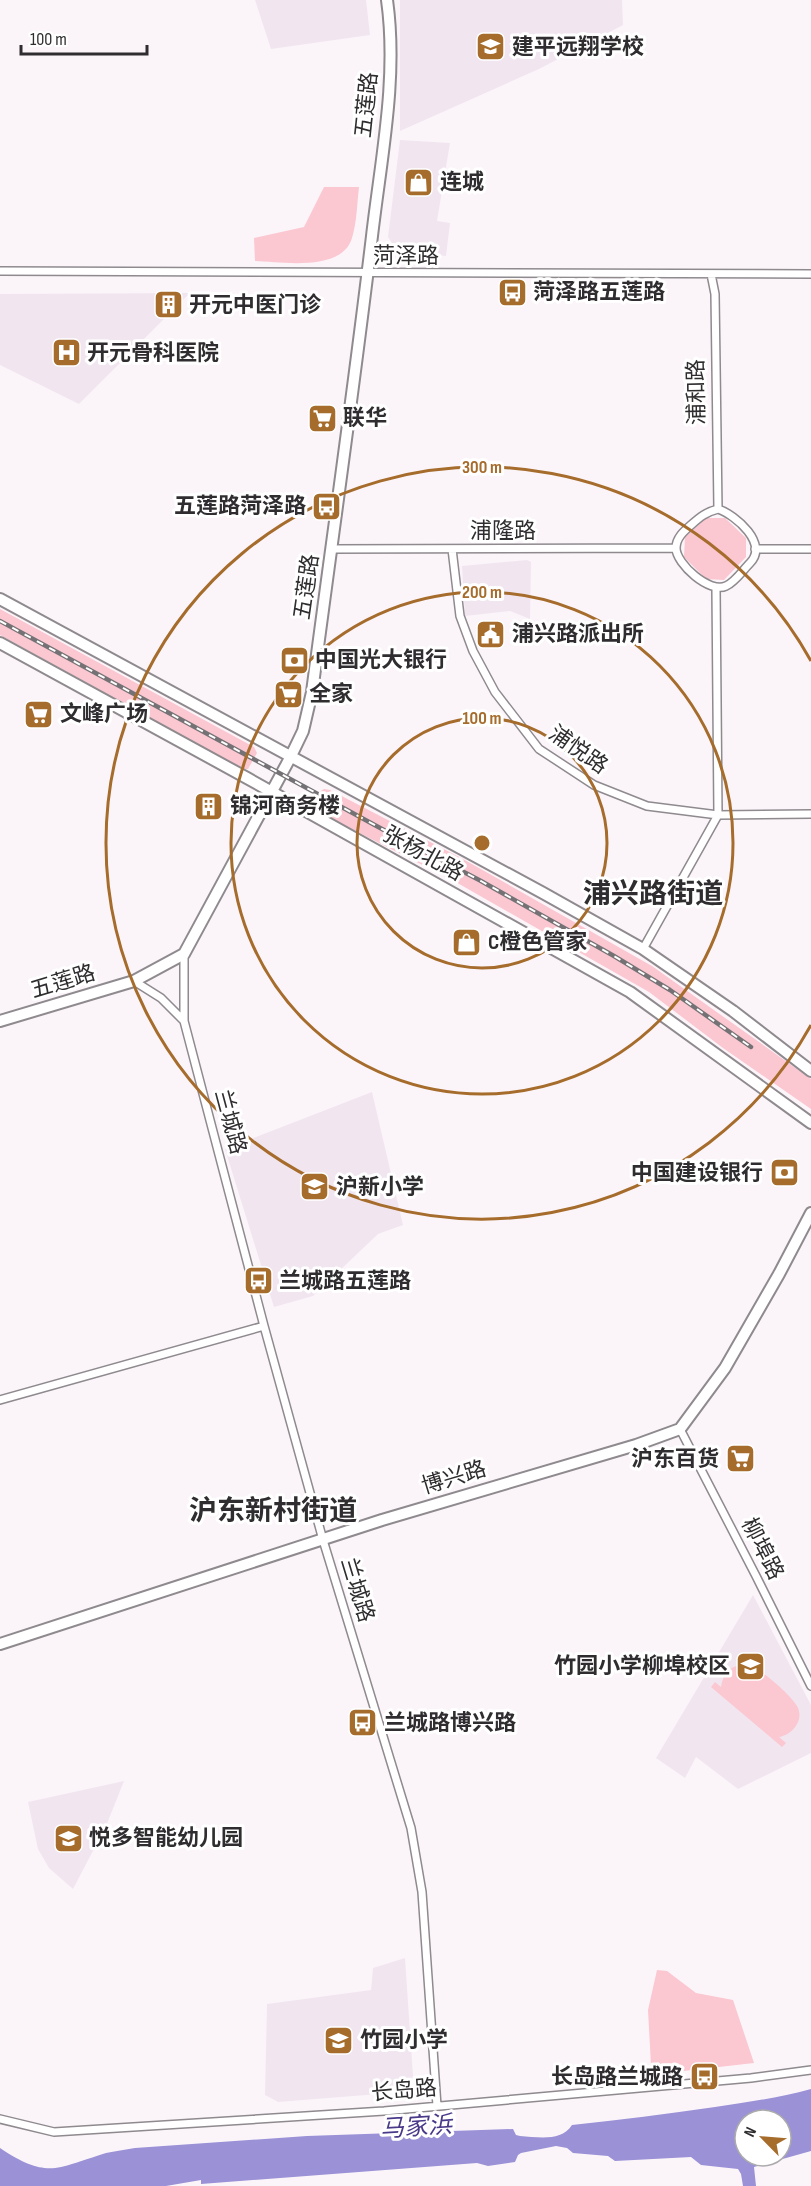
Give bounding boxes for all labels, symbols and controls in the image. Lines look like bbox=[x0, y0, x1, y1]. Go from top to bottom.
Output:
scale bar bbox=[21, 18, 147, 56]
text: 100 m bbox=[30, 29, 67, 50]
school or university icon: 建平远翔学校 bbox=[475, 31, 507, 63]
place label: 建平远翔学校 bbox=[512, 34, 644, 61]
street label: 五莲路 bbox=[350, 71, 384, 139]
shop icon: 连城 bbox=[403, 166, 435, 198]
place label: 连城 bbox=[440, 169, 484, 196]
street label: 菏泽路 bbox=[373, 243, 439, 270]
bus stop icon: 菏泽路五莲路 bbox=[496, 276, 528, 308]
place label: 菏泽路五莲路 bbox=[533, 279, 665, 306]
building icon: 开元中医门诊 bbox=[152, 289, 184, 321]
place label: 开元中医门诊 bbox=[189, 292, 322, 319]
hospital icon: 开元骨科医院 bbox=[50, 337, 82, 369]
place label: 开元骨科医院 bbox=[87, 340, 219, 367]
street label: 浦和路 bbox=[683, 359, 711, 425]
supermarket icon: 联华 bbox=[306, 402, 338, 434]
place label: 联华 bbox=[343, 405, 387, 432]
text: 300 m bbox=[462, 457, 502, 478]
bus stop icon: 五莲路菏泽路 bbox=[311, 490, 343, 522]
place label: 五莲路菏泽路 bbox=[174, 493, 306, 520]
street label: 浦隆路 bbox=[470, 518, 536, 545]
street label: 五莲路 bbox=[289, 552, 325, 622]
text: 200 m bbox=[462, 582, 502, 603]
public building icon: 浦兴路派出所 bbox=[475, 618, 507, 650]
place label: 浦兴路派出所 bbox=[512, 621, 644, 648]
bank icon: 中国光大银行 bbox=[278, 644, 310, 676]
place label: 中国光大银行 bbox=[315, 647, 447, 674]
supermarket icon: 全家 bbox=[272, 678, 304, 710]
place label: 全家 bbox=[309, 681, 353, 708]
supermarket icon: 文峰广场 bbox=[23, 698, 55, 730]
place label: 文峰广场 bbox=[60, 701, 148, 728]
text: 100 m bbox=[463, 708, 502, 729]
street label: 浦悦路 bbox=[543, 720, 613, 780]
building icon: 锦河商务楼 bbox=[193, 790, 225, 822]
place label: 锦河商务楼 bbox=[230, 793, 340, 820]
street label: 张杨北路 bbox=[378, 821, 468, 887]
centre of rings bbox=[472, 833, 492, 853]
district label: 浦兴路街道 bbox=[583, 878, 723, 911]
shop icon: C橙色管家 bbox=[451, 926, 483, 958]
place label: C橙色管家 bbox=[488, 929, 587, 956]
street label: 五莲路 bbox=[27, 959, 99, 1005]
street label: 兰城路 bbox=[208, 1087, 252, 1157]
bank icon: 中国建设银行 bbox=[768, 1157, 800, 1189]
place label: 中国建设银行 bbox=[631, 1160, 763, 1187]
school or university icon: 沪新小学 bbox=[299, 1171, 331, 1203]
place label: 沪新小学 bbox=[336, 1174, 424, 1201]
bus stop icon: 兰城路五莲路 bbox=[242, 1265, 274, 1297]
place label: 兰城路五莲路 bbox=[279, 1268, 411, 1295]
supermarket icon: 沪东百货 bbox=[724, 1443, 756, 1475]
place label: 沪东百货 bbox=[631, 1446, 719, 1473]
street label: 博兴路 bbox=[418, 1455, 490, 1501]
district label: 沪东新村街道 bbox=[189, 1495, 357, 1528]
street label: 柳埠路 bbox=[735, 1513, 789, 1585]
street label: 兰城路 bbox=[334, 1554, 380, 1626]
school or university icon: 竹园小学柳埠校区 bbox=[735, 1650, 767, 1682]
place label: 竹园小学柳埠校区 bbox=[554, 1653, 730, 1680]
bus stop icon: 兰城路博兴路 bbox=[347, 1707, 379, 1739]
place label: 兰城路博兴路 bbox=[384, 1710, 516, 1737]
school or university icon: 悦多智能幼儿园 bbox=[52, 1822, 84, 1854]
place label: 悦多智能幼儿园 bbox=[89, 1825, 243, 1852]
school or university icon: 竹园小学 bbox=[323, 2024, 355, 2056]
place label: 竹园小学 bbox=[360, 2027, 448, 2054]
bus stop icon: 长岛路兰城路 bbox=[688, 2061, 720, 2093]
place label: 长岛路兰城路 bbox=[551, 2064, 683, 2091]
street label: 长岛路 bbox=[370, 2075, 438, 2107]
north arrow bbox=[733, 2108, 793, 2168]
water label: 马家浜 bbox=[379, 2110, 455, 2144]
text: N bbox=[740, 2124, 761, 2140]

